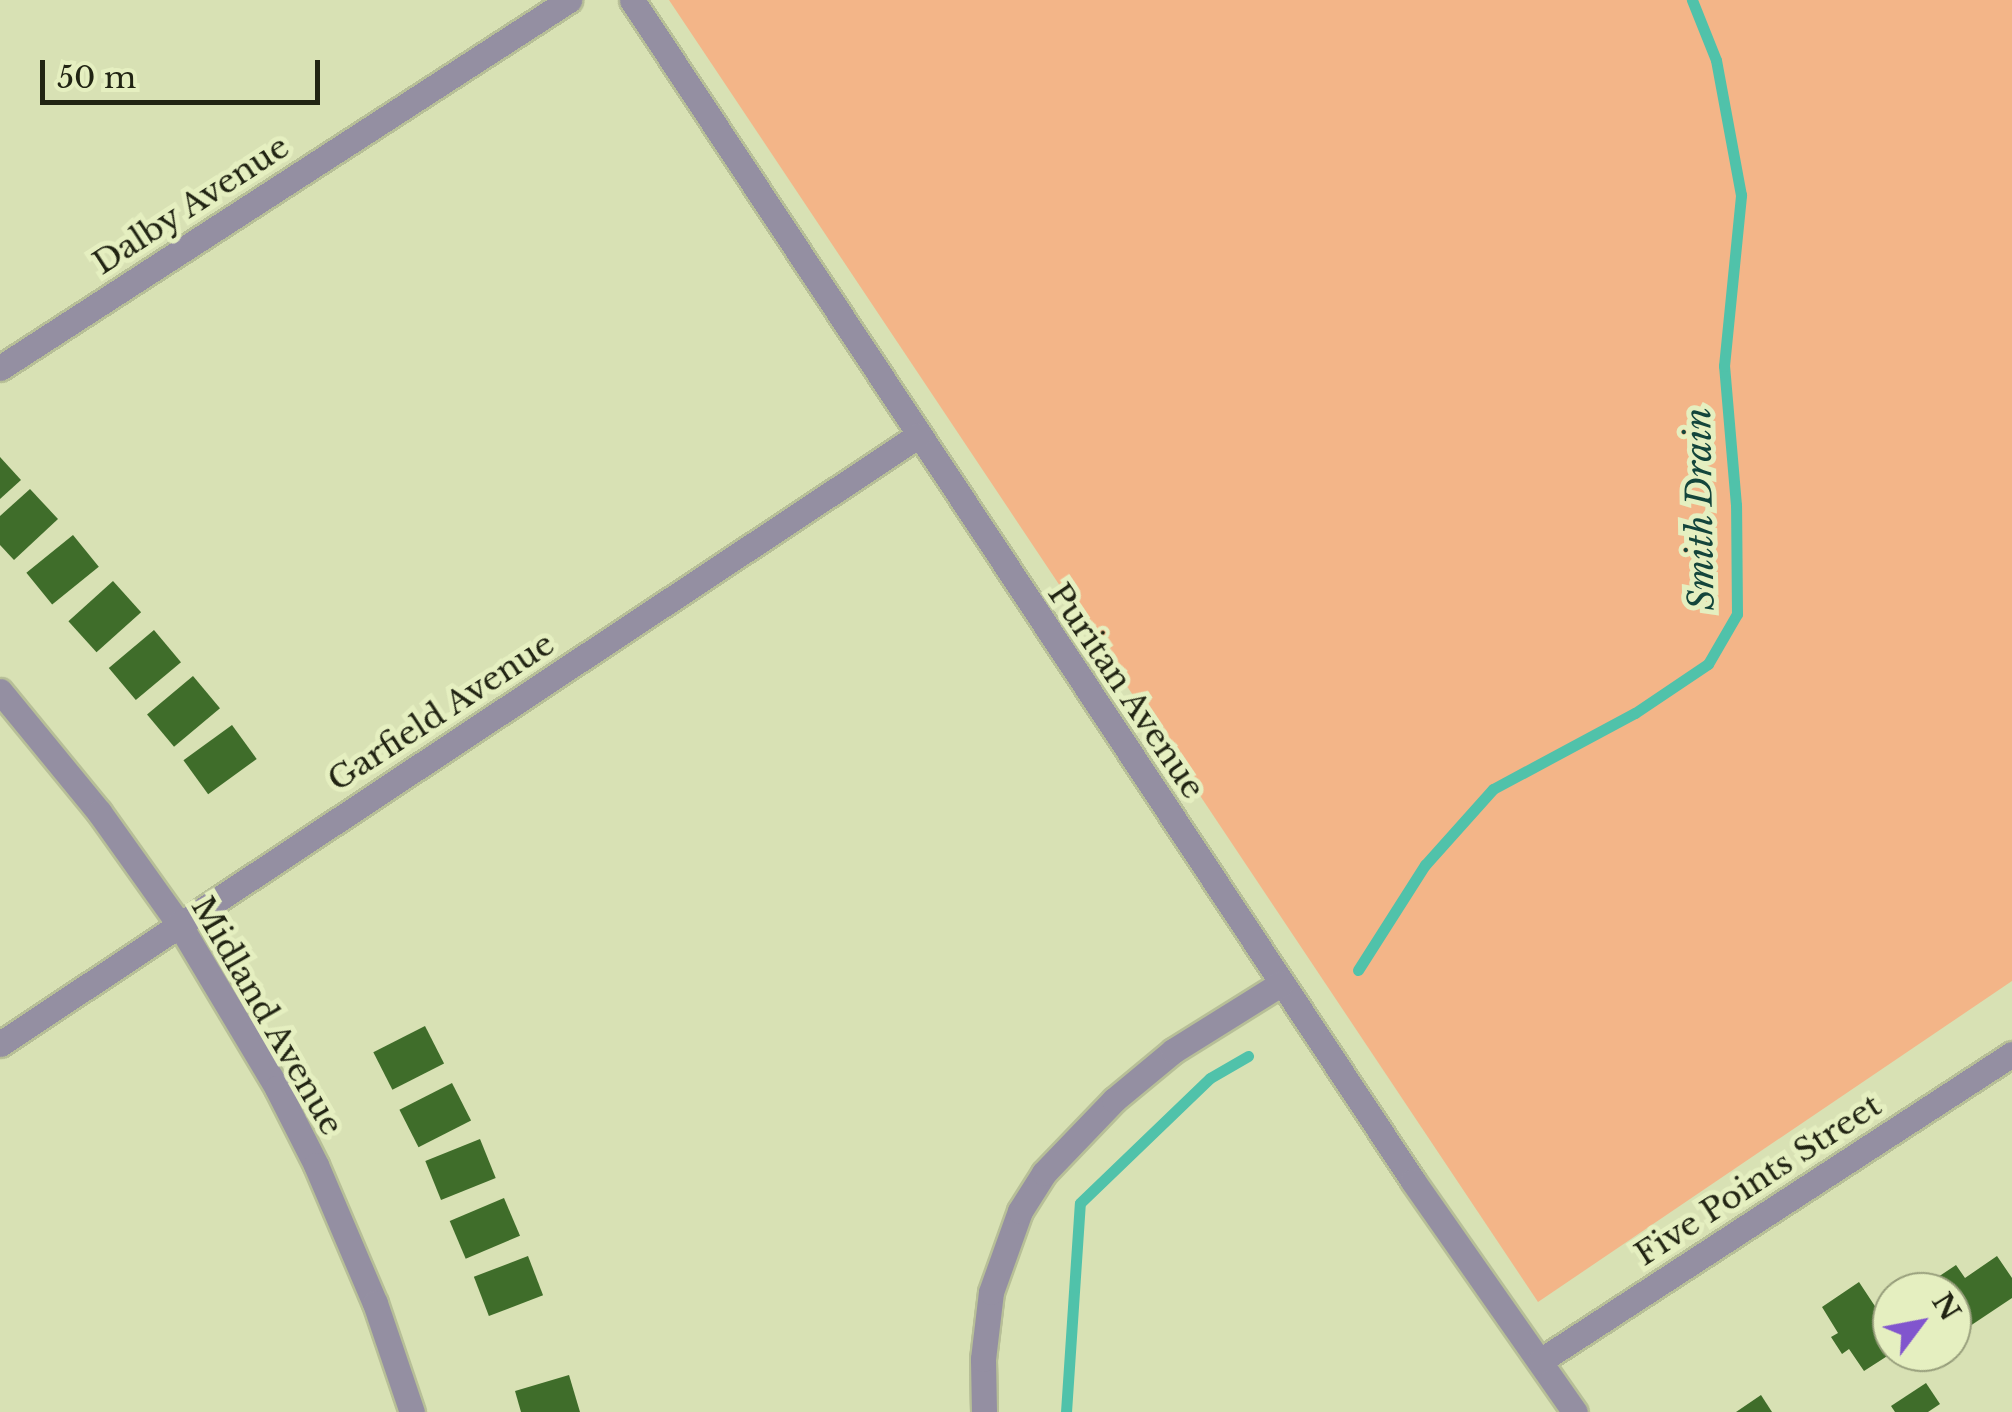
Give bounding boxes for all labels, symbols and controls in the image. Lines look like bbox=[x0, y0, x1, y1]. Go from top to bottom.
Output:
scale bar bbox=[45, 40, 325, 102]
text: 50 m bbox=[57, 59, 136, 96]
street label: Dalby Avenue bbox=[85, 127, 297, 283]
water label: Smith Drain bbox=[1677, 407, 1723, 611]
street label: Puritan Avenue bbox=[1039, 576, 1213, 806]
street label: Garfield Avenue bbox=[320, 624, 562, 800]
street label: Midland Avenue bbox=[183, 889, 351, 1143]
street label: Five Points Street bbox=[1628, 1086, 1888, 1274]
north arrow bbox=[1872, 1272, 1972, 1372]
text: N bbox=[1924, 1286, 1968, 1327]

